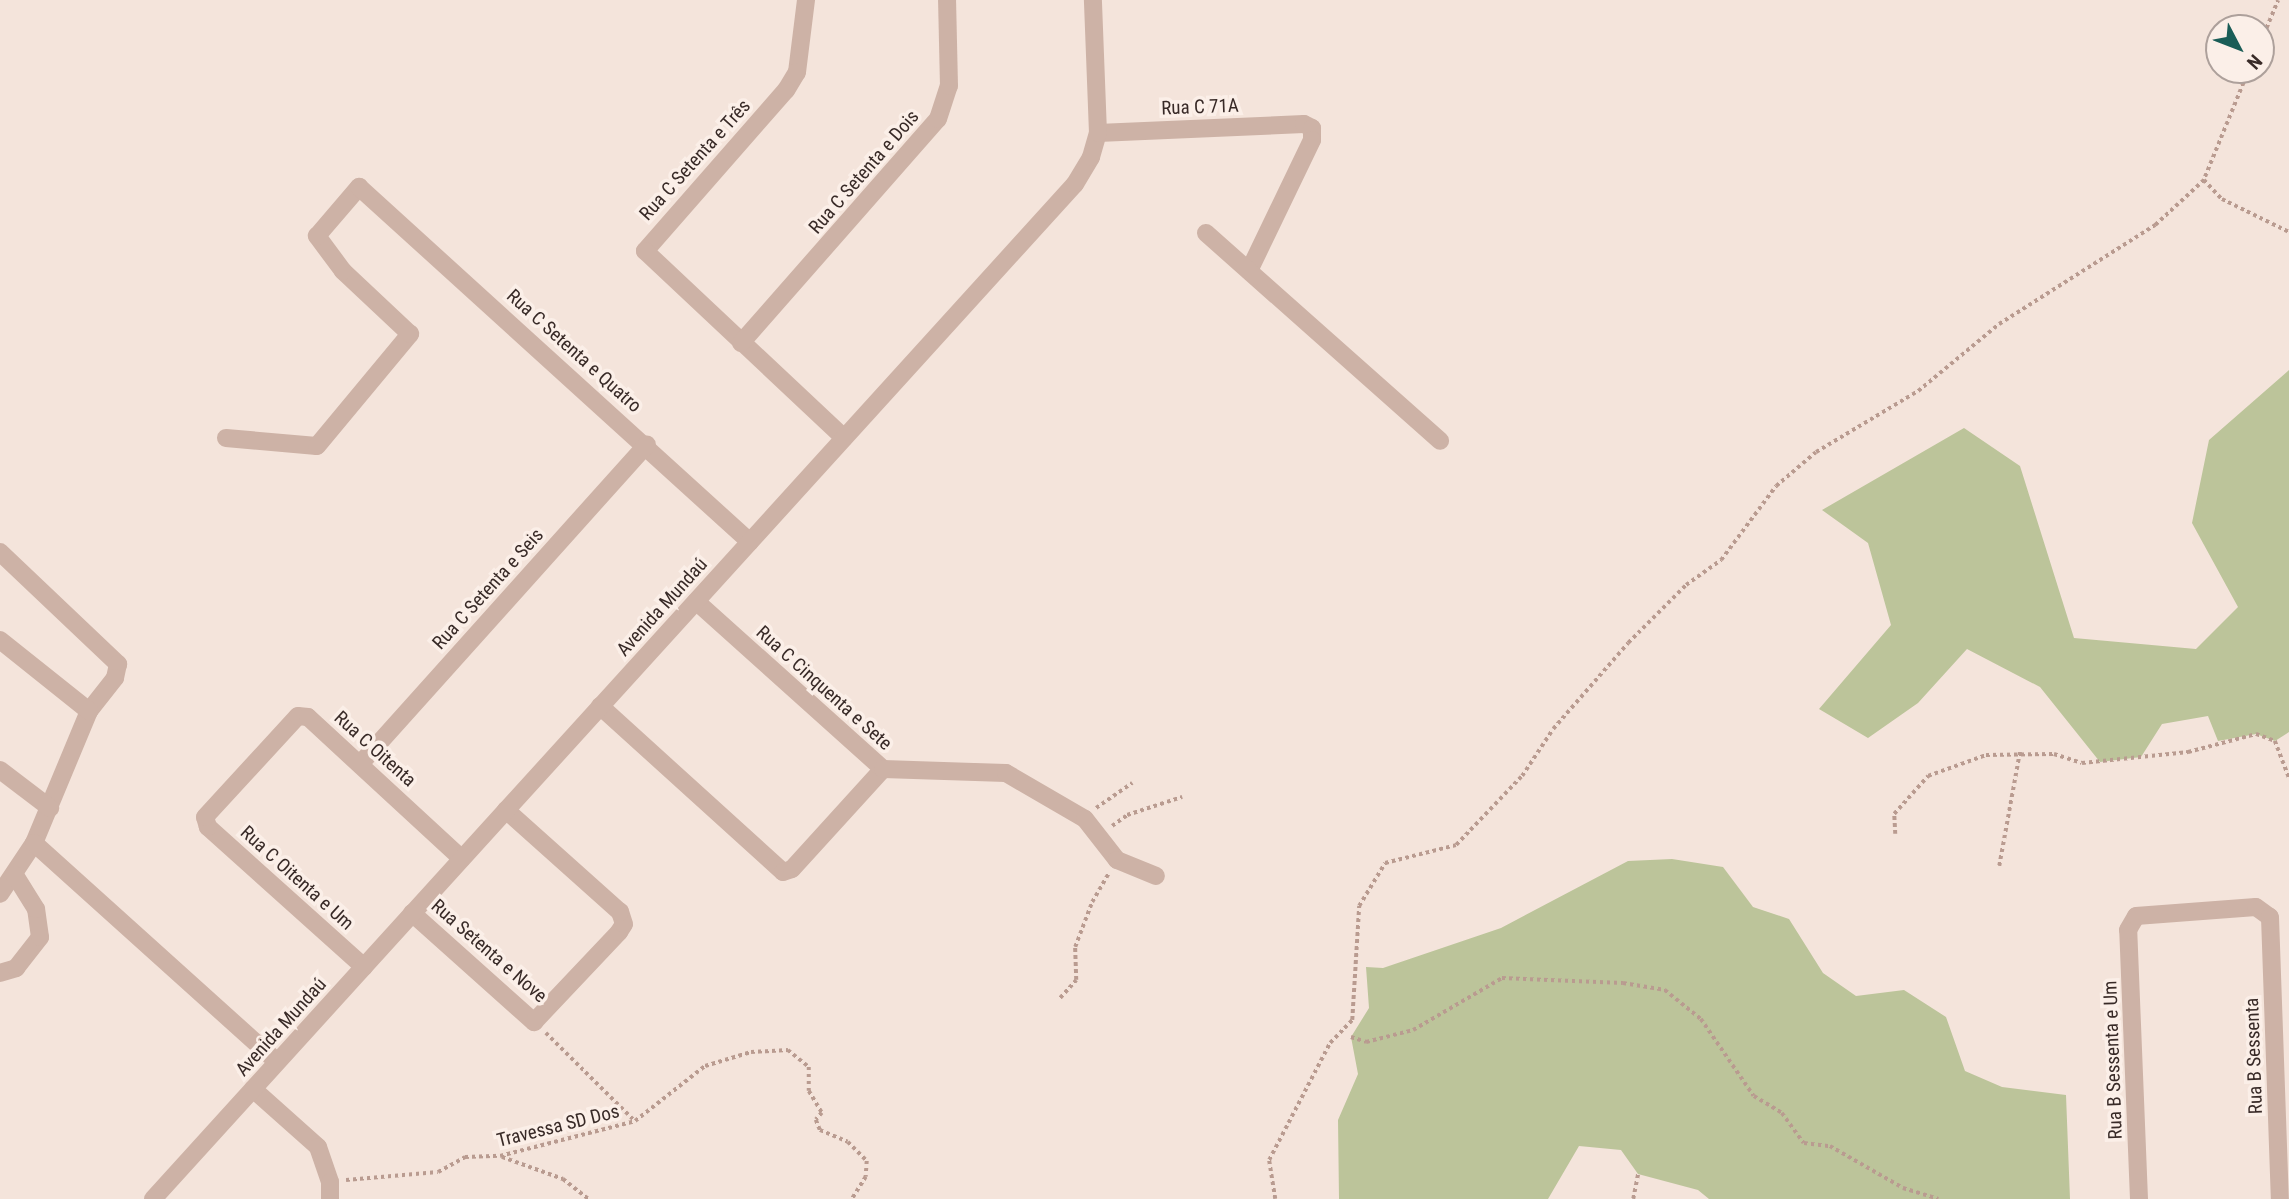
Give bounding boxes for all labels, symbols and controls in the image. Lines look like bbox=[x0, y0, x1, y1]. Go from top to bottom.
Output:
north arrow bbox=[2205, 14, 2275, 84]
text: N bbox=[2242, 50, 2267, 74]
street label: Rua C 71A bbox=[1161, 94, 1239, 120]
street label: Rua C Setenta e Três bbox=[635, 95, 755, 225]
street label: Rua C Setenta e Dois bbox=[804, 106, 924, 238]
street label: Rua C Setenta e Quatro bbox=[502, 285, 646, 417]
street label: Rua C Setenta e Seis bbox=[428, 524, 548, 654]
street label: Avenida Mundaú bbox=[612, 553, 712, 661]
street label: Rua C Cinquenta e Sete bbox=[751, 621, 897, 755]
street label: Rua C Oitenta bbox=[329, 706, 421, 792]
street label: Rua C Oitenta e Um bbox=[236, 821, 358, 935]
street label: Rua Setenta e Nove bbox=[427, 895, 551, 1007]
street label: Avenida Mundaú bbox=[231, 973, 331, 1081]
street label: Rua B Sessenta e Um bbox=[2099, 980, 2127, 1140]
street label: Rua B Sessenta bbox=[2241, 997, 2267, 1115]
street label: Travessa SD Dos bbox=[494, 1100, 622, 1152]

